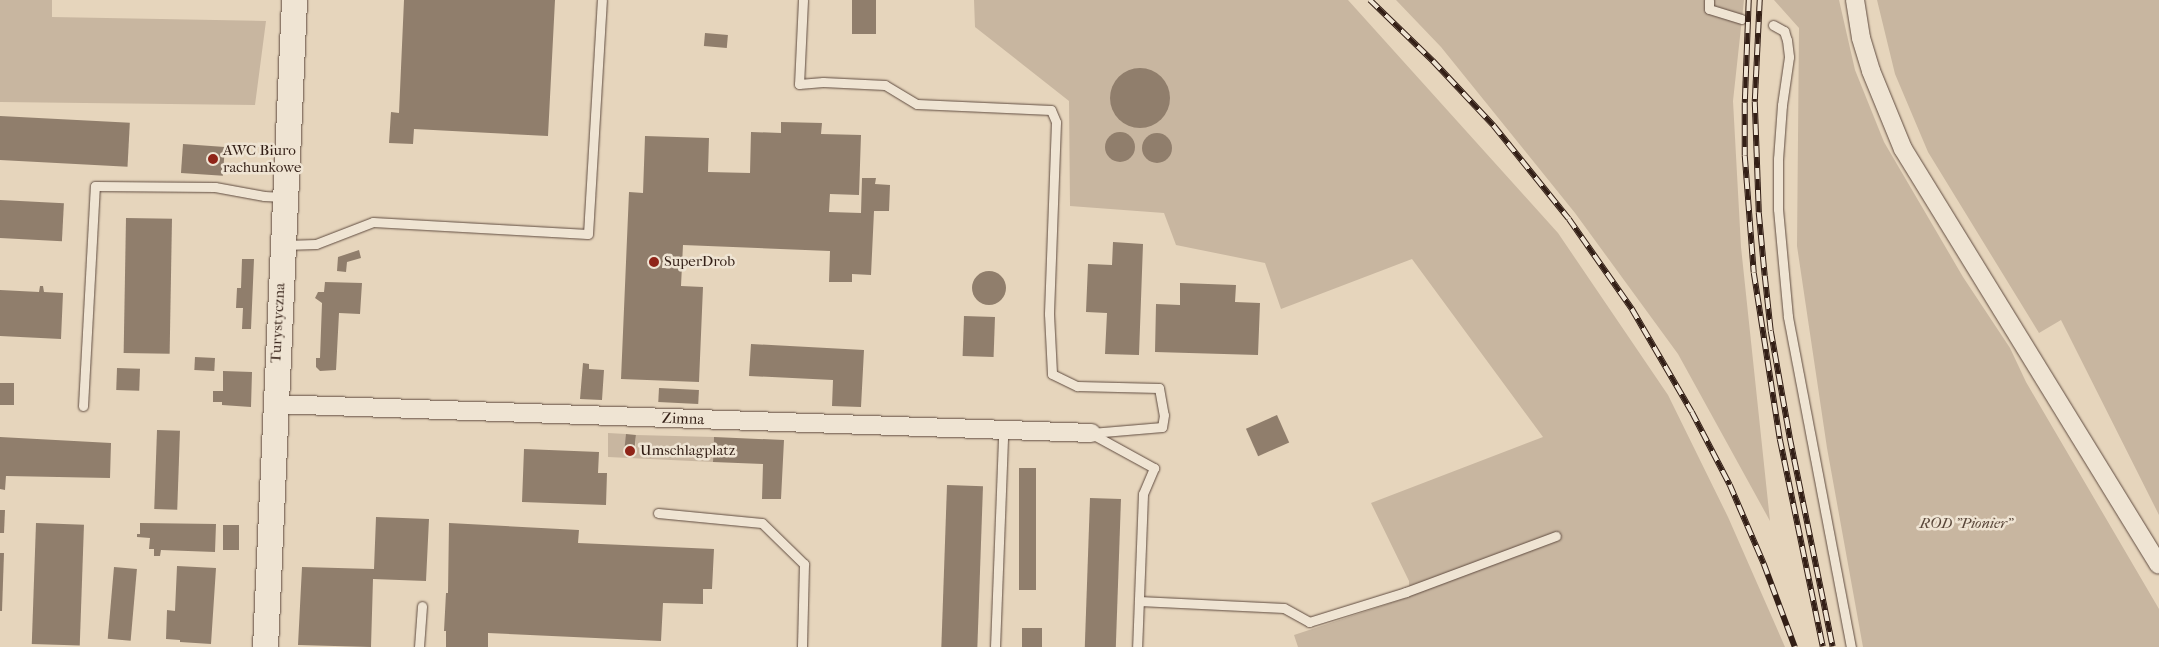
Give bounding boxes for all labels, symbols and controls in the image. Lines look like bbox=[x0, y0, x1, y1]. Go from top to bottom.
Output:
place label: AWC Biuro rachunkowe bbox=[223, 141, 301, 176]
marker: AWC Biuro rachunkowe bbox=[207, 153, 219, 165]
place label: SuperDrob bbox=[664, 253, 735, 271]
marker: SuperDrob bbox=[648, 256, 660, 268]
street label: Turystyczna bbox=[267, 283, 289, 363]
street label: Zimna bbox=[661, 409, 705, 429]
place label: Umschlagplatz bbox=[640, 442, 735, 460]
marker: Umschlagplatz bbox=[624, 445, 636, 457]
park label: ROD "Pionier" bbox=[1919, 515, 2013, 533]

